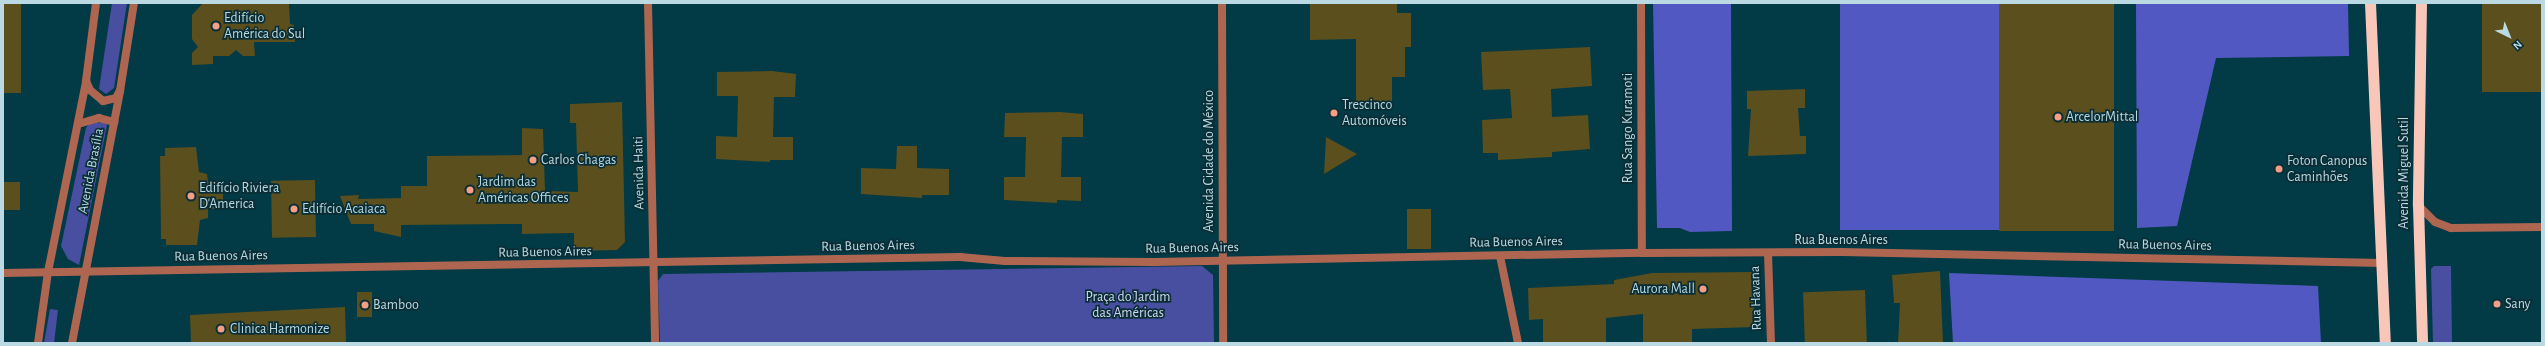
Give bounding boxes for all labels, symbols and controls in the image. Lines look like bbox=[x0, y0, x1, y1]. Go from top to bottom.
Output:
place label: Edifício América do Sul bbox=[224, 10, 305, 42]
north arrow bbox=[2489, 16, 2529, 56]
marker: Edifício América do Sul bbox=[211, 21, 221, 31]
text: N bbox=[2511, 39, 2524, 52]
street label: Rua Sango Kuramoti bbox=[1620, 73, 1636, 183]
street label: Avenida Cidade do México bbox=[1201, 90, 1217, 232]
place label: Trescinco Automóveis bbox=[1342, 97, 1407, 130]
marker: Trescinco Automóveis bbox=[1329, 108, 1339, 118]
place label: ArcelorMittal bbox=[2066, 109, 2138, 125]
marker: ArcelorMittal bbox=[2053, 112, 2063, 122]
street label: Avenida Miguel Sutil bbox=[2396, 117, 2412, 229]
street label: Avenida Brasília bbox=[74, 127, 108, 215]
street label: Avenida Haiti bbox=[630, 136, 648, 210]
place label: Carlos Chagas bbox=[541, 152, 616, 168]
place label: Foton Canopus Caminhões bbox=[2287, 153, 2367, 186]
marker: Carlos Chagas bbox=[528, 155, 538, 165]
marker: Foton Canopus Caminhões bbox=[2274, 164, 2284, 174]
place label: Jardim das Américas Offices bbox=[478, 174, 569, 206]
place label: Edifício Riviera D'America bbox=[199, 180, 279, 212]
marker: Jardim das Américas Offices bbox=[465, 185, 475, 195]
marker: Edifício Riviera D'America bbox=[186, 191, 196, 201]
place label: Edifício Acaiaca bbox=[302, 201, 386, 217]
marker: Edifício Acaiaca bbox=[289, 204, 299, 214]
street label: Rua Buenos Aires bbox=[1794, 232, 1888, 248]
street label: Rua Buenos Aires bbox=[1469, 233, 1563, 251]
street label: Rua Buenos Aires bbox=[2118, 236, 2212, 254]
street label: Rua Buenos Aires bbox=[821, 237, 915, 255]
street label: Rua Buenos Aires bbox=[1145, 239, 1239, 257]
street label: Rua Buenos Aires bbox=[498, 243, 592, 261]
street label: Rua Buenos Aires bbox=[174, 247, 268, 265]
street label: Rua Havana bbox=[1746, 265, 1766, 331]
place label: Aurora Mall bbox=[1631, 281, 1695, 297]
marker: Aurora Mall bbox=[1698, 284, 1708, 294]
park label: Praça do Jardim das Américas bbox=[1085, 289, 1171, 322]
place label: Sany bbox=[2505, 296, 2531, 312]
place label: Bamboo bbox=[373, 297, 419, 313]
marker: Sany bbox=[2492, 299, 2502, 309]
marker: Bamboo bbox=[360, 300, 370, 310]
place label: Clinica Harmonize bbox=[230, 321, 329, 337]
marker: Clinica Harmonize bbox=[215, 323, 227, 335]

